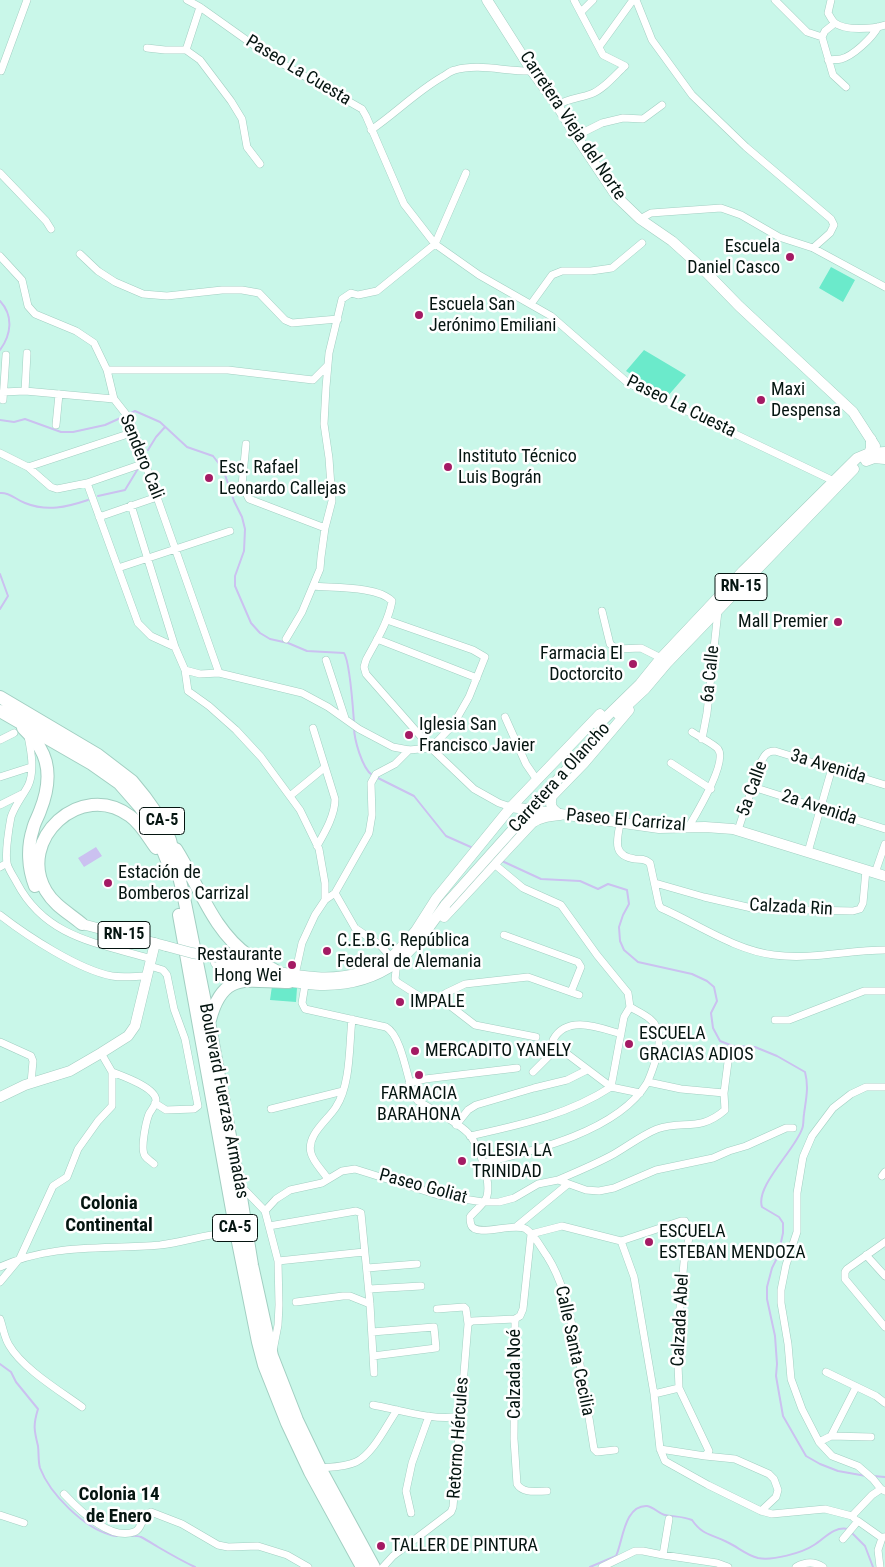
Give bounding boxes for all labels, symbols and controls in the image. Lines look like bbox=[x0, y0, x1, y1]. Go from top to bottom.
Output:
street label: Paseo La Cuesta bbox=[241, 31, 355, 111]
street label: Carretera Vieja del Norte bbox=[514, 48, 630, 204]
place label: Escuela Daniel Casco bbox=[687, 236, 780, 278]
marker: Escuela Daniel Casco bbox=[784, 251, 796, 263]
place label: Escuela San Jerónimo Emiliani bbox=[429, 294, 556, 336]
marker: Escuela San Jerónimo Emiliani bbox=[413, 309, 425, 321]
street label: Paseo La Cuesta bbox=[623, 371, 739, 443]
place label: Maxi Despensa bbox=[771, 379, 841, 422]
marker: Maxi Despensa bbox=[755, 394, 767, 406]
street label: Sendero Cali bbox=[114, 411, 168, 503]
place label: Instituto Técnico Luis Bográn bbox=[458, 446, 577, 488]
place label: Esc. Rafael Leonardo Callejas bbox=[219, 457, 346, 499]
marker: Instituto Técnico Luis Bográn bbox=[442, 461, 454, 473]
marker: Esc. Rafael Leonardo Callejas bbox=[203, 472, 215, 484]
road number: RN-15 bbox=[715, 574, 767, 600]
place label: Mall Premier bbox=[738, 611, 828, 633]
marker: Mall Premier bbox=[832, 616, 844, 628]
place label: Farmacia El Doctorcito bbox=[540, 643, 623, 686]
street label: 6a Calle bbox=[697, 644, 725, 704]
marker: Farmacia El Doctorcito bbox=[627, 658, 639, 670]
place label: Iglesia San Francisco Javier bbox=[419, 714, 535, 756]
street label: Carretera a Olancho bbox=[505, 718, 615, 838]
marker: Iglesia San Francisco Javier bbox=[403, 729, 415, 741]
street label: 3a Avenida bbox=[788, 745, 868, 789]
street label: 5a Calle bbox=[733, 758, 773, 820]
street label: 2a Avenida bbox=[779, 786, 859, 830]
street label: Paseo El Carrizal bbox=[565, 805, 687, 837]
road number: CA-5 bbox=[140, 808, 184, 834]
place label: Estación de Bomberos Carrizal bbox=[118, 862, 249, 904]
marker: Estación de Bomberos Carrizal bbox=[102, 877, 114, 889]
street label: Calzada Rin bbox=[749, 895, 833, 921]
road number: RN-15 bbox=[98, 922, 150, 948]
place label: C.E.B.G. República Federal de Alemania bbox=[337, 930, 481, 972]
place label: Restaurante Hong Wei bbox=[197, 944, 282, 986]
marker: C.E.B.G. República Federal de Alemania bbox=[321, 945, 333, 957]
marker: Restaurante Hong Wei bbox=[286, 959, 298, 971]
place label: IMPALE bbox=[410, 991, 465, 1013]
marker: IMPALE bbox=[394, 996, 406, 1008]
street label: Boulevard Fuerzas Armadas bbox=[193, 1002, 253, 1200]
place label: ESCUELA GRACIAS ADIOS bbox=[639, 1023, 753, 1066]
marker: ESCUELA GRACIAS ADIOS bbox=[623, 1038, 635, 1050]
place label: MERCADITO YANELY bbox=[425, 1040, 571, 1062]
marker: MERCADITO YANELY bbox=[409, 1045, 421, 1057]
marker: FARMACIA BARAHONA bbox=[413, 1069, 425, 1081]
place label: FARMACIA BARAHONA bbox=[377, 1083, 461, 1126]
place label: IGLESIA LA TRINIDAD bbox=[472, 1140, 552, 1182]
marker: IGLESIA LA TRINIDAD bbox=[456, 1155, 468, 1167]
street label: Paseo Goliat bbox=[377, 1165, 469, 1209]
district label: Colonia Continental bbox=[65, 1193, 153, 1237]
road number: CA-5 bbox=[212, 1214, 258, 1242]
place label: ESCUELA ESTEBAN MENDOZA bbox=[659, 1221, 806, 1264]
marker: ESCUELA ESTEBAN MENDOZA bbox=[643, 1236, 655, 1248]
street label: Calzada Abel bbox=[668, 1273, 694, 1367]
street label: Calle Santa Cecilia bbox=[550, 1284, 598, 1418]
street label: Calzada Noé bbox=[504, 1329, 526, 1419]
street label: Retorno Hércules bbox=[444, 1376, 474, 1500]
district label: Colonia 14 de Enero bbox=[78, 1484, 160, 1528]
place label: TALLER DE PINTURA bbox=[391, 1535, 538, 1557]
marker: TALLER DE PINTURA bbox=[375, 1540, 387, 1552]

